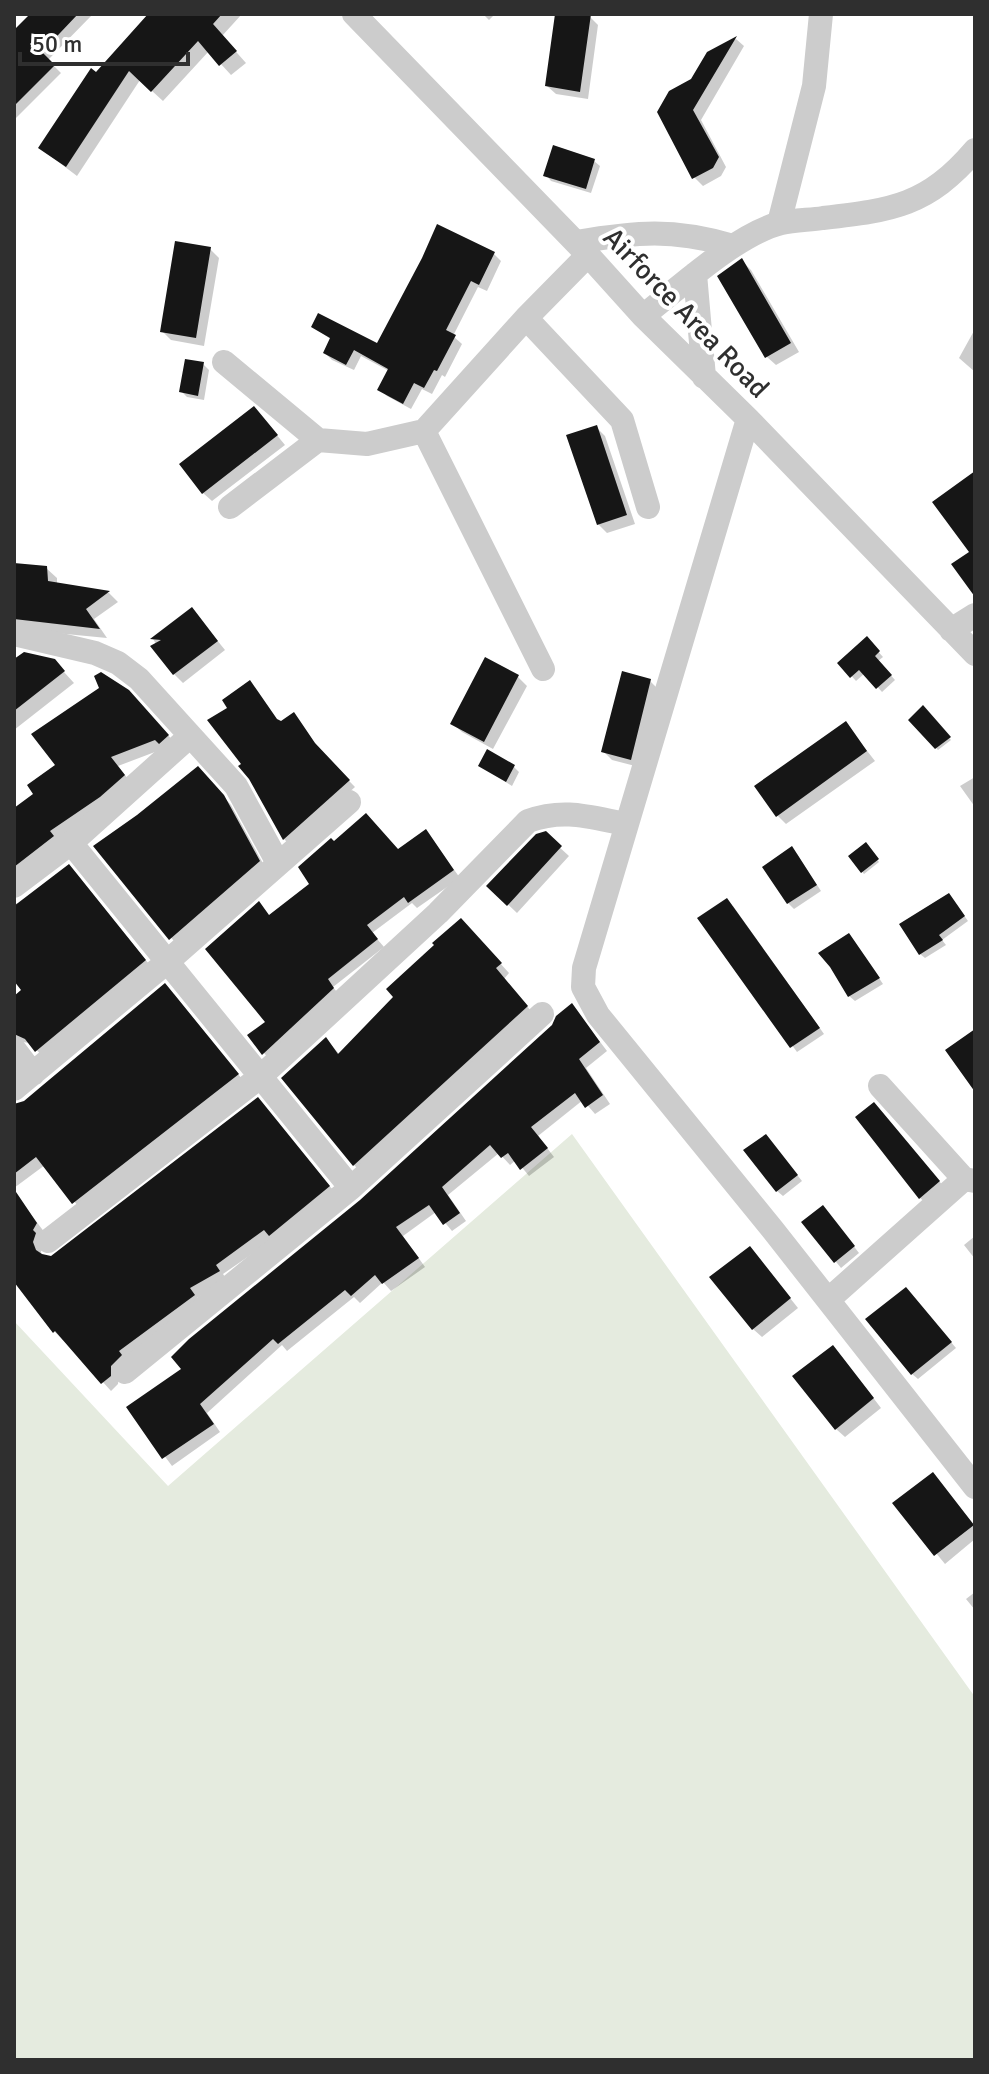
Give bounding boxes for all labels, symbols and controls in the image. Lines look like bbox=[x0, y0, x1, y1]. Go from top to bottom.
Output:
scale bar bbox=[20, 16, 188, 66]
text: 50 m bbox=[32, 29, 82, 59]
street label: Airforce Area Road bbox=[596, 221, 776, 405]

